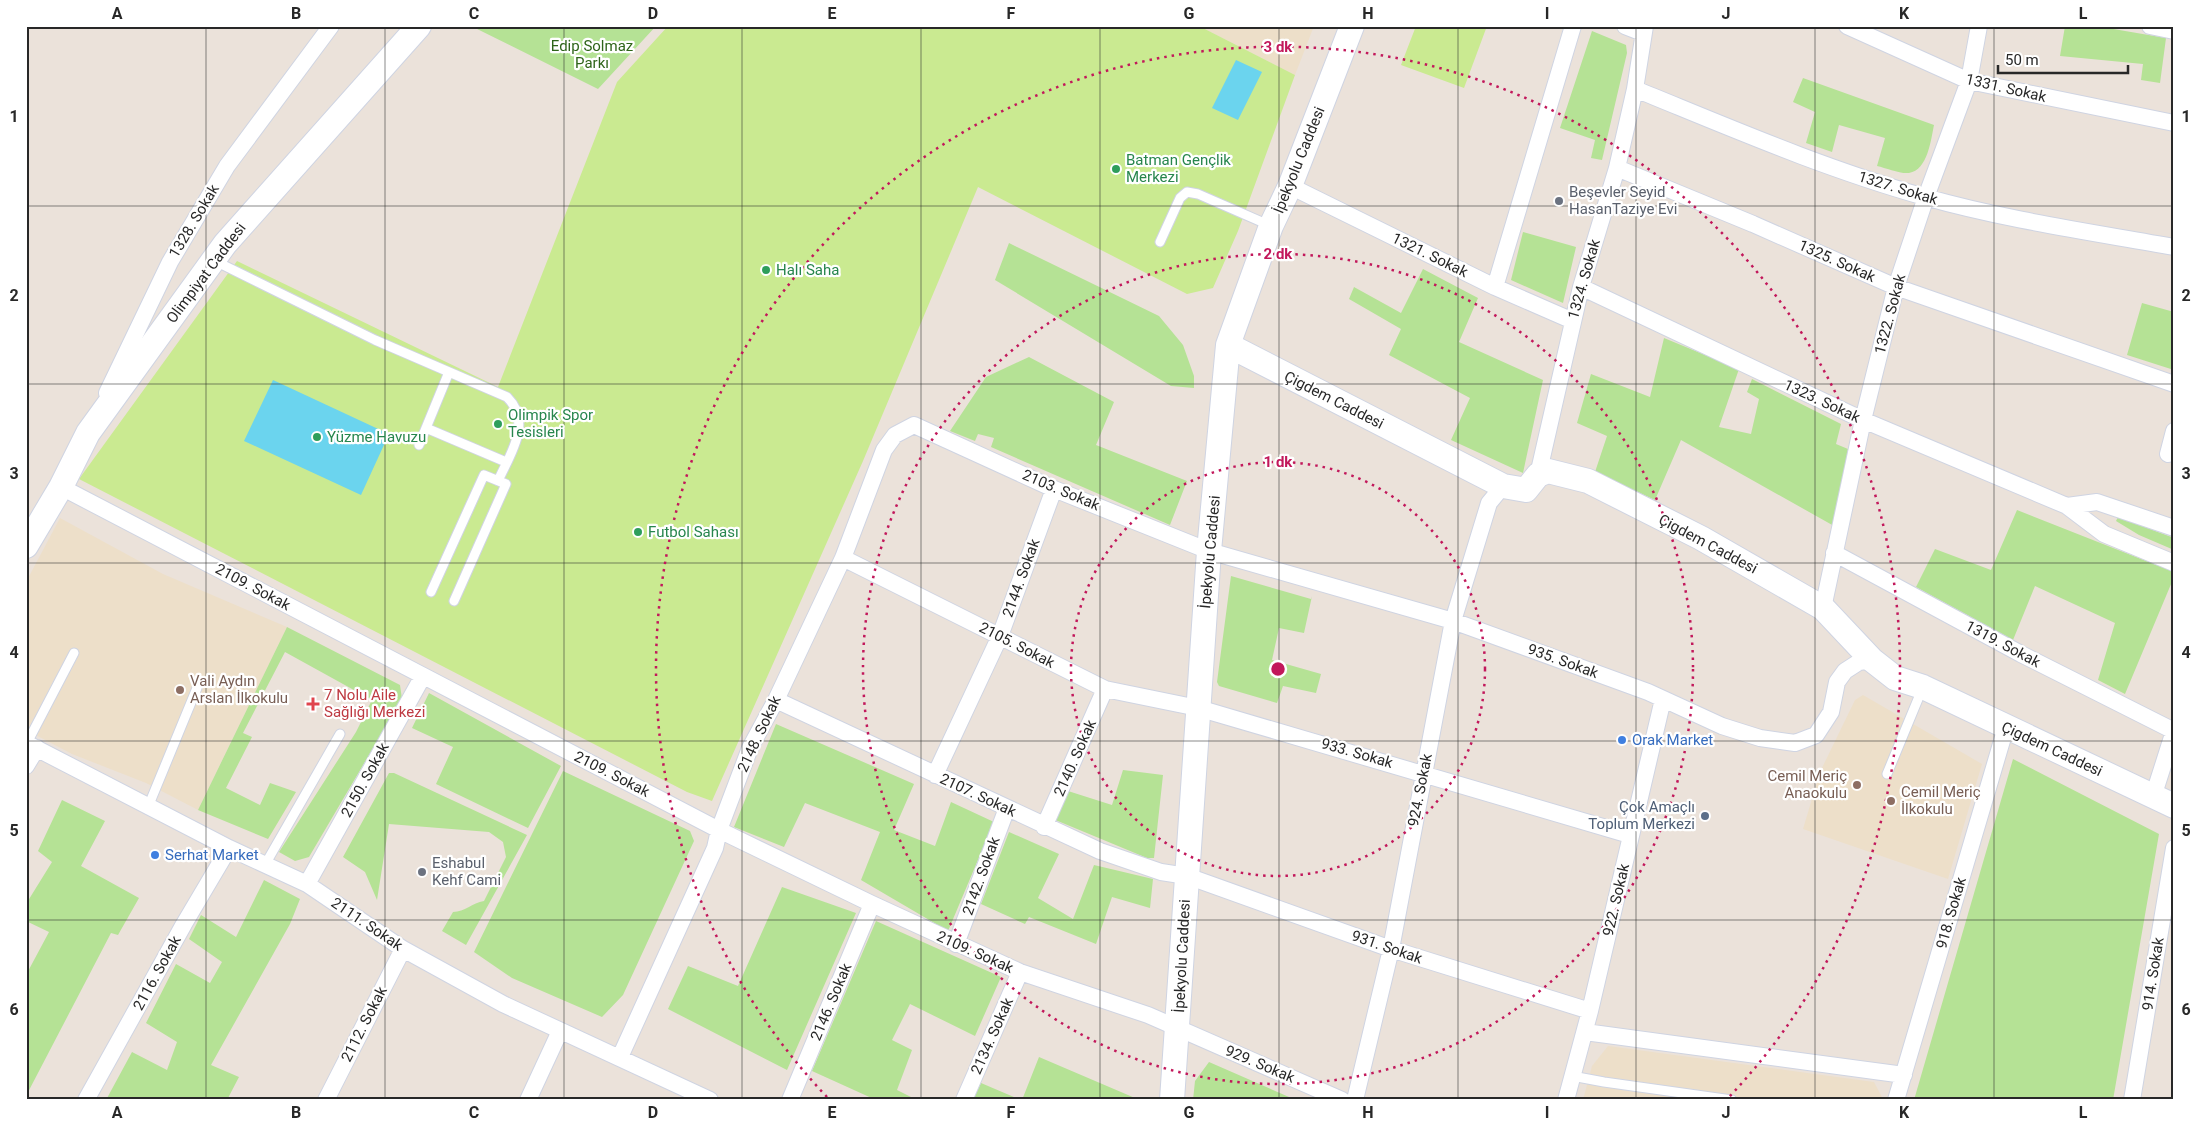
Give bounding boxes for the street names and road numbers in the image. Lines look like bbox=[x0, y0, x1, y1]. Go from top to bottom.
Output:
street label: 1331. Sokak bbox=[1964, 70, 2048, 106]
street label: İpekyolu Caddesi bbox=[1269, 104, 1329, 216]
street label: 1327. Sokak bbox=[1856, 167, 1940, 209]
street label: 1328. Sokak bbox=[165, 181, 223, 261]
street label: Olimpiyat Caddesi bbox=[162, 219, 250, 327]
street label: 1321. Sokak bbox=[1389, 229, 1471, 281]
street label: 1325. Sokak bbox=[1796, 236, 1879, 286]
street label: 1324. Sokak bbox=[1564, 237, 1604, 321]
street label: 1322. Sokak bbox=[1871, 272, 1909, 356]
street label: Çigdem Caddesi bbox=[1281, 367, 1387, 433]
street label: 1323. Sokak bbox=[1781, 375, 1863, 427]
street label: 2103. Sokak bbox=[1020, 466, 1103, 515]
street label: İpekyolu Caddesi bbox=[1196, 495, 1224, 609]
street label: Çigdem Caddesi bbox=[1656, 510, 1760, 578]
street label: 2144. Sokak bbox=[998, 536, 1044, 620]
street label: 2109. Sokak bbox=[212, 560, 294, 614]
street label: 1319. Sokak bbox=[1962, 617, 2044, 671]
street label: 2105. Sokak bbox=[976, 618, 1058, 672]
street label: 935. Sokak bbox=[1525, 640, 1601, 682]
street label: 2148. Sokak bbox=[733, 693, 785, 775]
street label: 2140. Sokak bbox=[1050, 716, 1100, 799]
street label: Çigdem Caddesi bbox=[1999, 718, 2105, 780]
street label: 933. Sokak bbox=[1319, 734, 1395, 772]
street label: 2150. Sokak bbox=[337, 739, 393, 820]
street label: 2109. Sokak bbox=[571, 747, 653, 801]
street label: 924. Sokak bbox=[1404, 752, 1436, 828]
street label: 2107. Sokak bbox=[937, 769, 1019, 821]
street label: 2142. Sokak bbox=[958, 834, 1004, 918]
street label: 922. Sokak bbox=[1599, 862, 1633, 938]
street label: 918. Sokak bbox=[1932, 875, 1970, 951]
street label: 2111. Sokak bbox=[328, 894, 406, 955]
street label: İpekyolu Caddesi bbox=[1170, 899, 1194, 1013]
street label: 931. Sokak bbox=[1349, 926, 1425, 968]
street label: 2109. Sokak bbox=[934, 927, 1017, 977]
street label: 2116. Sokak bbox=[129, 932, 185, 1013]
street label: 914. Sokak bbox=[2138, 936, 2168, 1012]
street label: 2146. Sokak bbox=[807, 960, 856, 1043]
street label: 2112. Sokak bbox=[337, 983, 391, 1065]
street label: 2134. Sokak bbox=[967, 994, 1017, 1077]
street label: 929. Sokak bbox=[1223, 1041, 1298, 1087]

